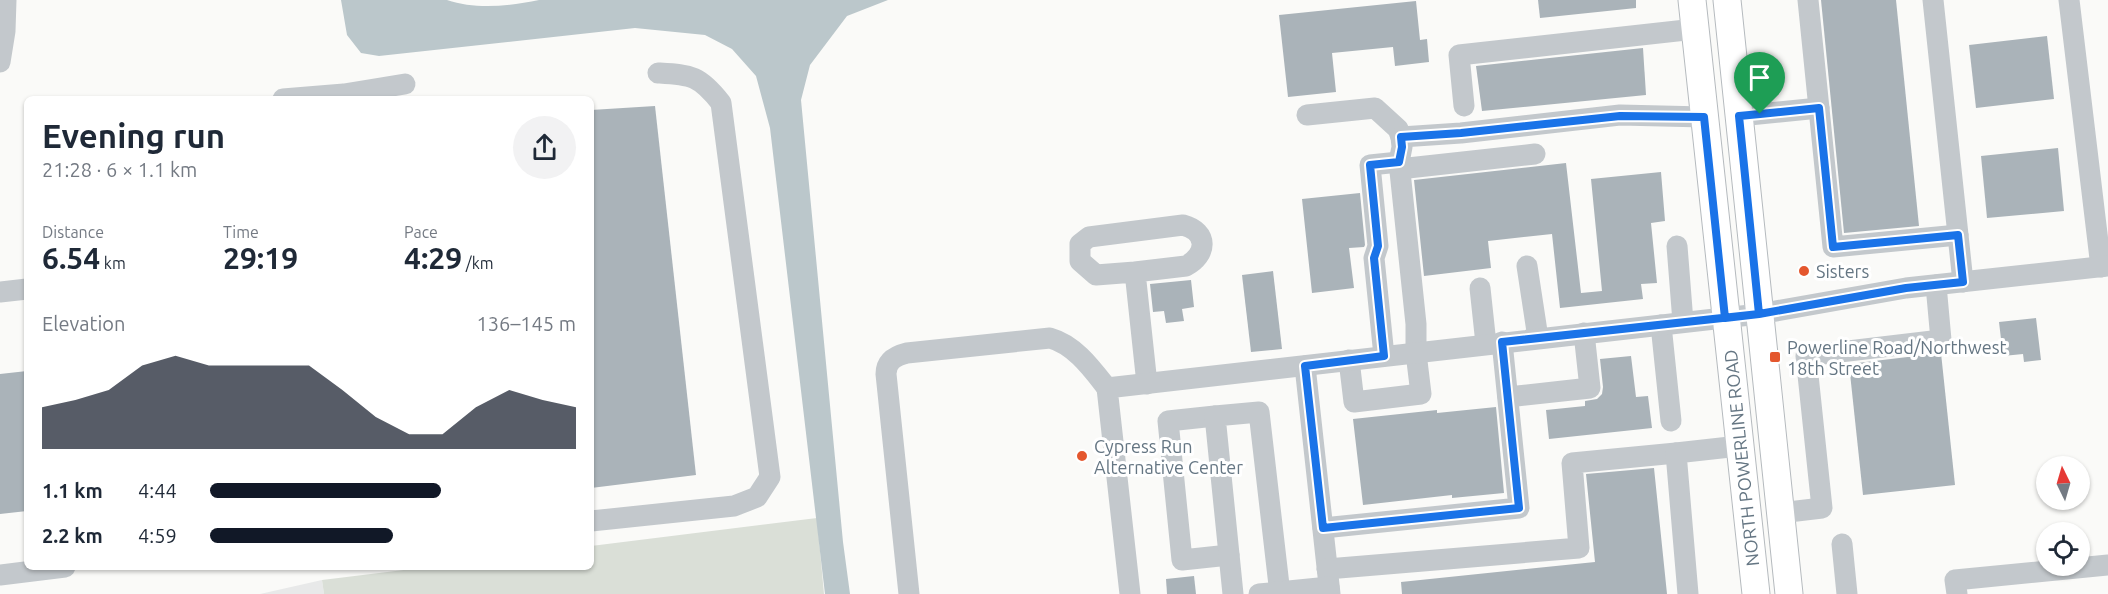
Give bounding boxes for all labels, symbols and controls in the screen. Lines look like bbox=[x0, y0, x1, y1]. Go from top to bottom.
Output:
pin bbox=[1734, 52, 1785, 114]
icon: arrive bbox=[1743, 61, 1776, 94]
button: share bbox=[513, 116, 576, 179]
text: Evening run bbox=[42, 117, 225, 154]
text: 21:28 · 6 × 1.1 km bbox=[42, 158, 197, 181]
text: Distance bbox=[42, 223, 104, 241]
text: Time bbox=[223, 223, 259, 241]
text: Pace bbox=[404, 223, 438, 241]
text: 6.54 bbox=[42, 241, 100, 275]
text: 29:19 bbox=[223, 241, 298, 275]
text: 4:29 bbox=[404, 241, 462, 275]
text: km bbox=[100, 254, 126, 272]
text: /km bbox=[462, 254, 494, 272]
place label: Sisters bbox=[1816, 261, 1869, 281]
marker: Sisters bbox=[1797, 264, 1811, 278]
text: Elevation bbox=[42, 312, 125, 335]
text: 136–145 m bbox=[477, 312, 576, 335]
place label: Powerline Road/Northwest 18th Street bbox=[1787, 337, 2007, 378]
street label: NORTH POWERLINE ROAD bbox=[1720, 349, 1762, 567]
marker: Powerline Road/Northwest 18th Street bbox=[1768, 350, 1782, 364]
place label: Cypress Run Alternative Center bbox=[1094, 436, 1243, 477]
marker: Cypress Run Alternative Center bbox=[1075, 449, 1089, 463]
north arrow bbox=[2036, 456, 2090, 510]
map controls bbox=[2036, 456, 2090, 576]
text: 1.1 km bbox=[42, 479, 103, 502]
text: 4:44 bbox=[138, 479, 177, 502]
button: locate bbox=[2036, 522, 2090, 576]
text: 2.2 km bbox=[42, 524, 103, 547]
text: 4:59 bbox=[138, 524, 177, 547]

